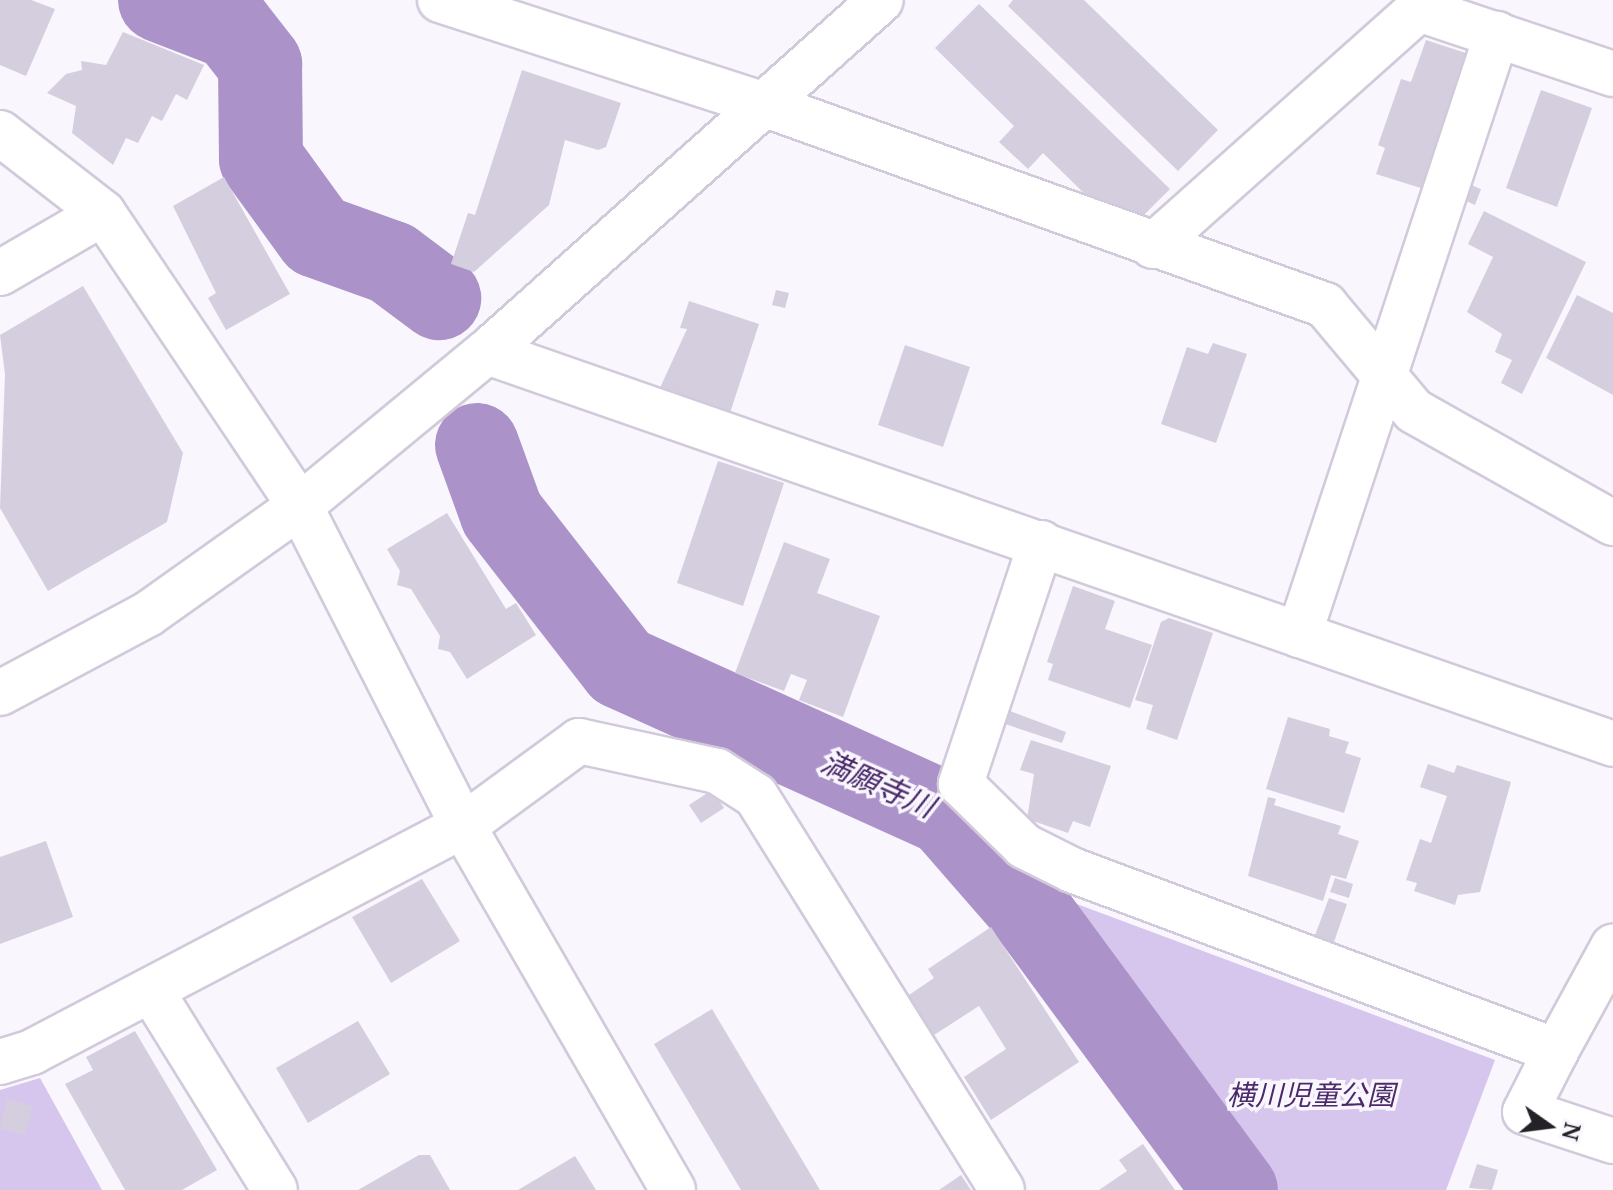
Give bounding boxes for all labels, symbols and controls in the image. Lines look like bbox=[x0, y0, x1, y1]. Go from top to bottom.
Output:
water label: 満願寺川 bbox=[816, 743, 940, 825]
park label: 横川児童公園 bbox=[1227, 1077, 1395, 1111]
north arrow bbox=[1509, 1086, 1589, 1166]
text: N bbox=[1556, 1120, 1589, 1144]

